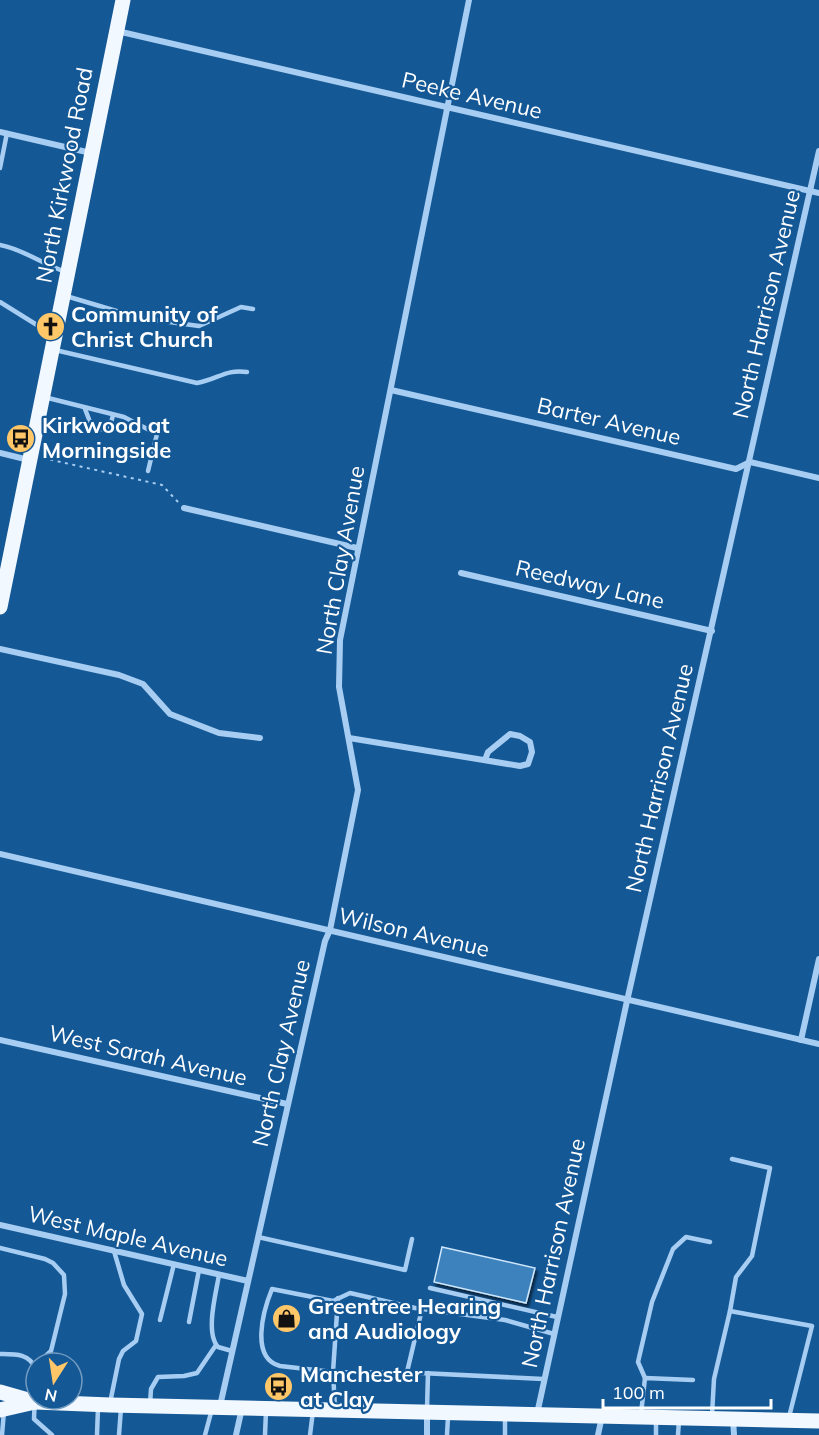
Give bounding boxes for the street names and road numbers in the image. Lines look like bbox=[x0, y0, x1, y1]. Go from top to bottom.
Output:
street label: North Kirkwood Road bbox=[29, 65, 99, 285]
street label: Peeke Avenue bbox=[399, 65, 545, 125]
street label: North Harrison Avenue bbox=[726, 187, 806, 421]
street label: Barter Avenue bbox=[534, 391, 684, 451]
street label: North Clay Avenue bbox=[310, 463, 370, 657]
street label: Reedway Lane bbox=[513, 553, 667, 615]
street label: North Harrison Avenue bbox=[619, 661, 699, 895]
street label: Wilson Avenue bbox=[336, 901, 492, 963]
street label: North Clay Avenue bbox=[246, 957, 316, 1149]
street label: West Sarah Avenue bbox=[46, 1019, 250, 1091]
street label: North Harrison Avenue bbox=[515, 1136, 591, 1370]
street label: West Maple Avenue bbox=[25, 1199, 231, 1273]

